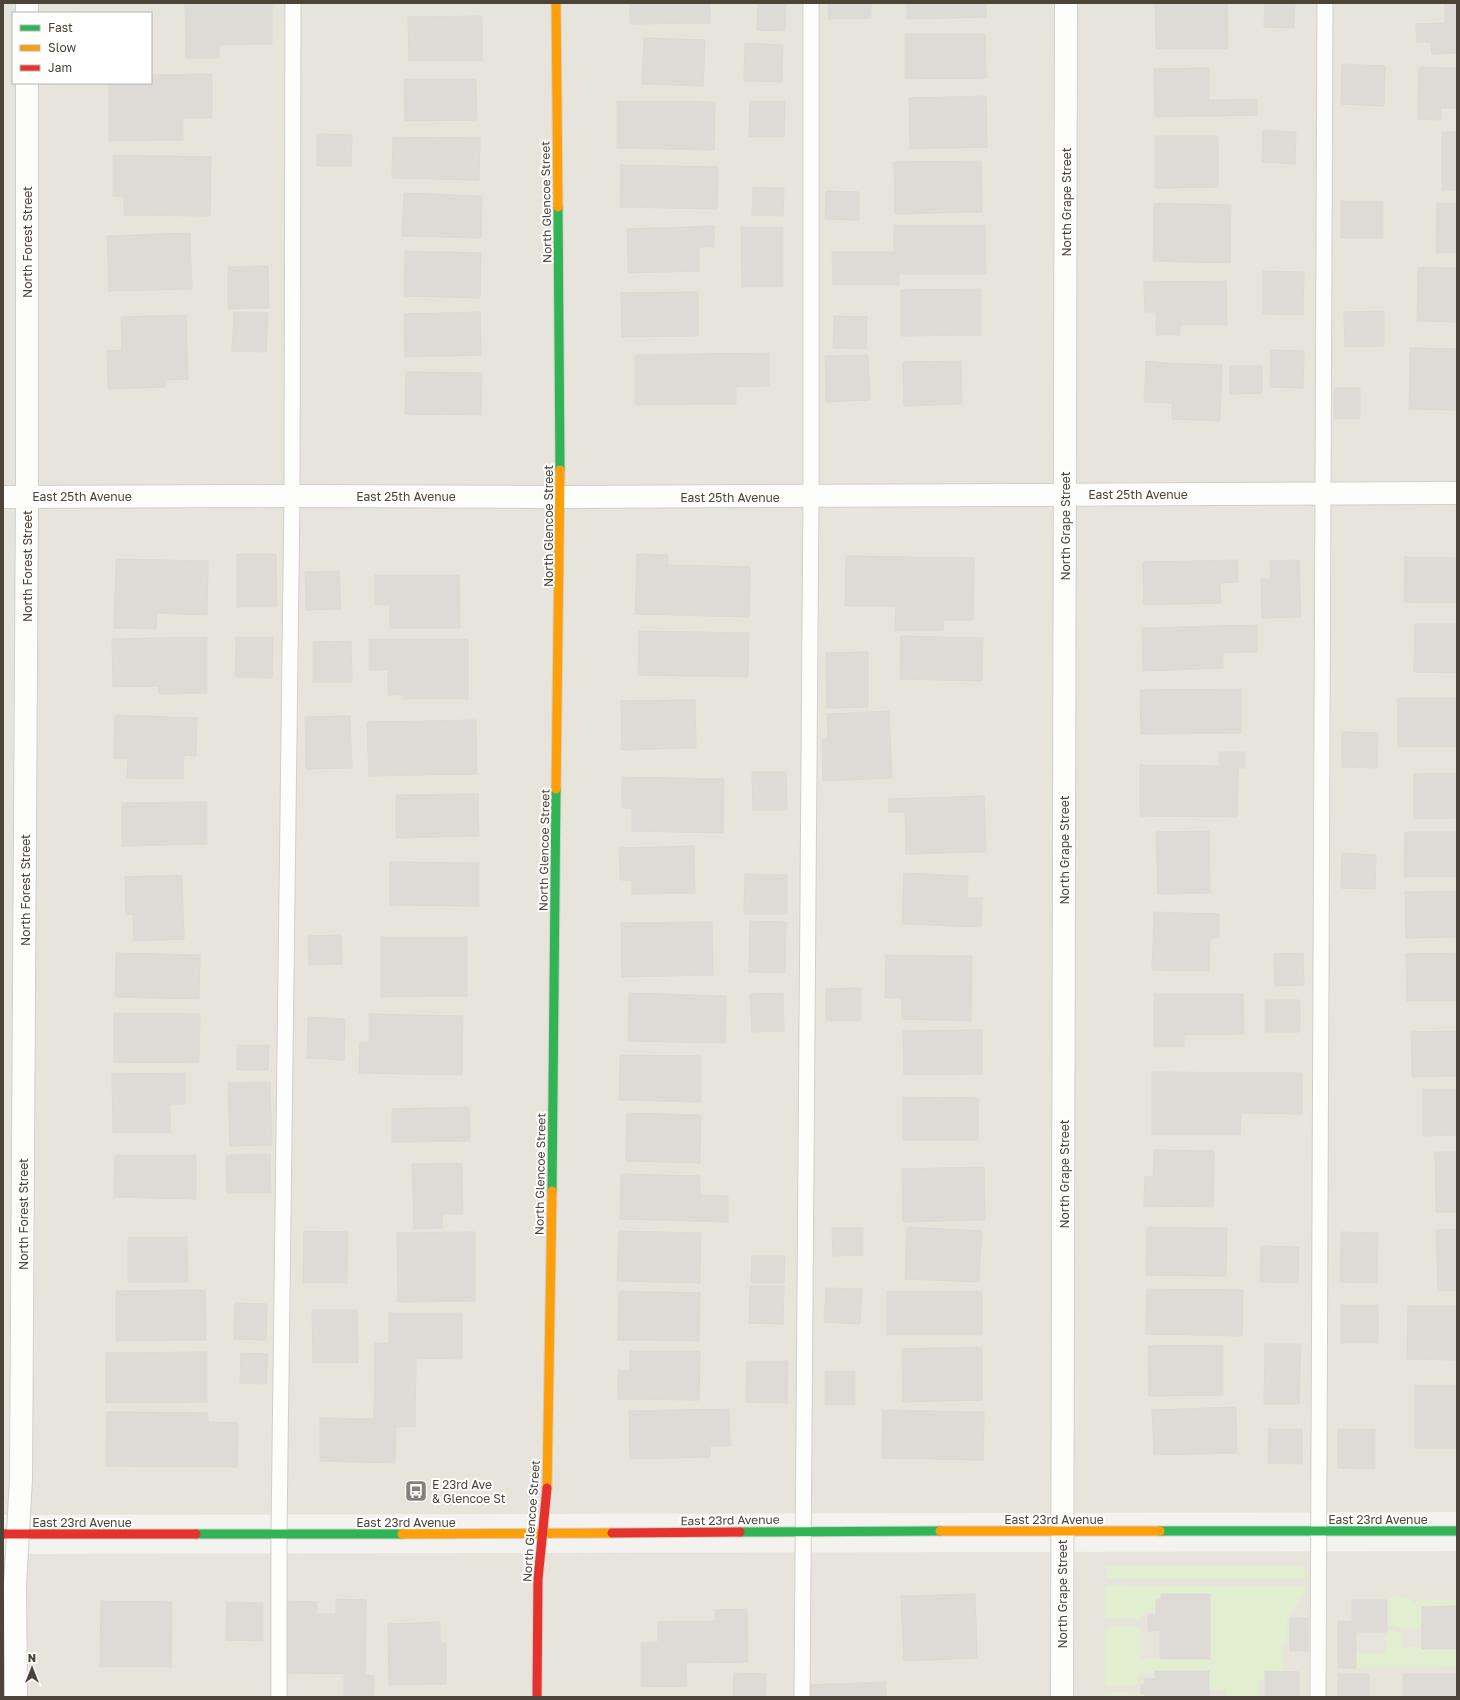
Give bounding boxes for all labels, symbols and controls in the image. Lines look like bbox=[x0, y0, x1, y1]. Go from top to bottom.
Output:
legend bbox=[12, 12, 152, 84]
text: Fast bbox=[48, 20, 73, 35]
text: Slow bbox=[48, 40, 76, 55]
text: Jam bbox=[48, 60, 72, 75]
street label: North Glencoe Street bbox=[537, 141, 555, 263]
street label: North Grape Street bbox=[1059, 147, 1074, 257]
street label: North Forest Street bbox=[20, 186, 35, 298]
street label: North Glencoe Street bbox=[541, 465, 556, 587]
street label: North Grape Street bbox=[1058, 471, 1073, 581]
street label: East 25th Avenue bbox=[1088, 487, 1188, 502]
street label: East 25th Avenue bbox=[32, 489, 132, 504]
street label: East 25th Avenue bbox=[356, 489, 456, 504]
street label: East 25th Avenue bbox=[680, 490, 780, 505]
street label: North Forest Street bbox=[20, 510, 35, 622]
street label: North Glencoe Street bbox=[535, 789, 553, 911]
street label: North Grape Street bbox=[1057, 795, 1072, 905]
street label: North Forest Street bbox=[18, 834, 33, 946]
street label: North Glencoe Street bbox=[531, 1113, 549, 1235]
street label: North Grape Street bbox=[1057, 1119, 1072, 1229]
street label: North Forest Street bbox=[16, 1158, 31, 1270]
street label: North Glencoe Street bbox=[519, 1459, 543, 1582]
place label: E 23rd Ave & Glencoe St bbox=[432, 1477, 506, 1506]
bus stop icon: E 23rd Ave & Glencoe St bbox=[403, 1478, 429, 1504]
street label: East 23rd Avenue bbox=[680, 1512, 780, 1528]
street label: East 23rd Avenue bbox=[1004, 1512, 1104, 1527]
street label: East 23rd Avenue bbox=[1328, 1512, 1428, 1527]
street label: East 23rd Avenue bbox=[32, 1515, 132, 1530]
street label: East 23rd Avenue bbox=[356, 1515, 456, 1530]
street label: North Grape Street bbox=[1055, 1539, 1070, 1649]
north arrow bbox=[12, 1648, 52, 1688]
text: N bbox=[28, 1651, 36, 1664]

